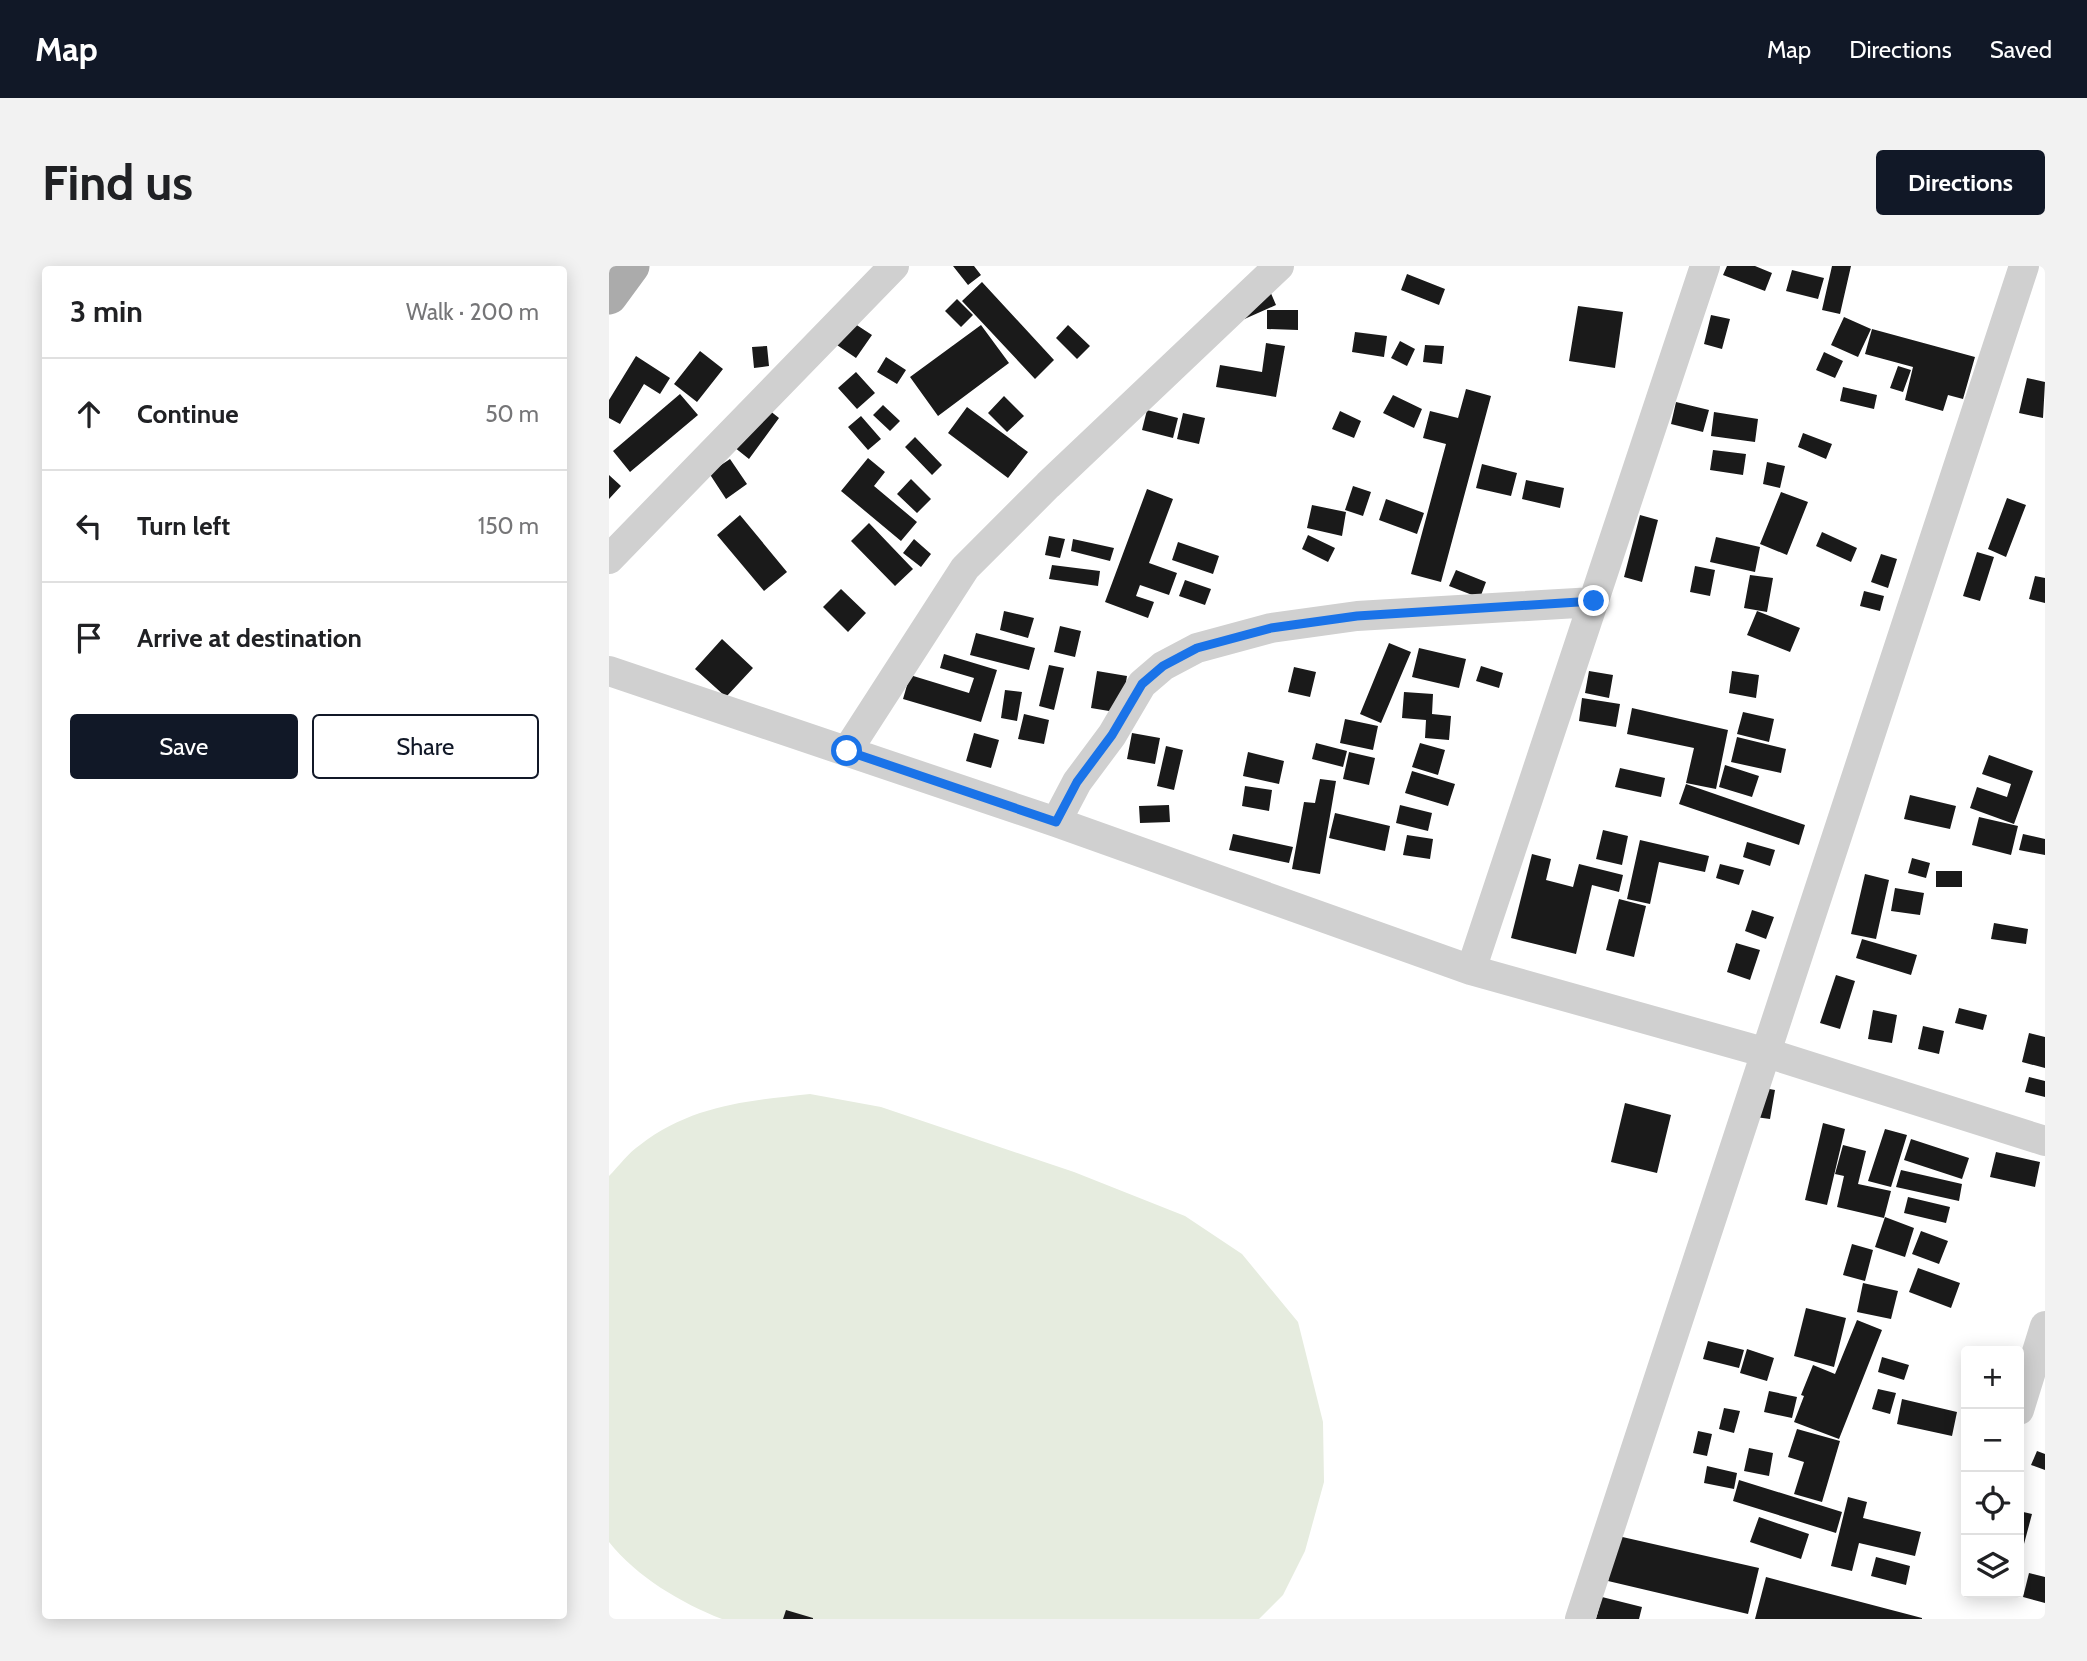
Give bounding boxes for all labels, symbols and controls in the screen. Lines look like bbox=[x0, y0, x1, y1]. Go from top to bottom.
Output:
text: Map bbox=[35, 29, 98, 69]
text: Map bbox=[1767, 35, 1811, 64]
text: Directions bbox=[1849, 35, 1952, 64]
text: Saved bbox=[1990, 35, 2052, 64]
button: Directions bbox=[1876, 150, 2045, 215]
text: Find us bbox=[42, 153, 193, 212]
text: 3 min bbox=[70, 293, 143, 330]
text: Walk · 200 m bbox=[406, 298, 539, 326]
icon: ahead bbox=[70, 395, 108, 433]
text: Continue bbox=[137, 398, 239, 430]
text: 50 m bbox=[485, 400, 539, 428]
icon: left bbox=[70, 507, 108, 545]
text: Turn left bbox=[137, 510, 230, 542]
text: 150 m bbox=[478, 512, 539, 540]
route end bbox=[1578, 585, 1609, 616]
icon: arrive bbox=[70, 619, 108, 657]
text: Arrive at destination bbox=[137, 622, 362, 654]
button: Save bbox=[70, 714, 298, 779]
button: Share bbox=[312, 714, 539, 779]
route start bbox=[831, 735, 862, 766]
map controls bbox=[1961, 1346, 2024, 1598]
button: + bbox=[1961, 1346, 2024, 1409]
button: − bbox=[1961, 1409, 2024, 1472]
button: locate bbox=[1961, 1472, 2024, 1535]
button: layers bbox=[1961, 1535, 2024, 1598]

